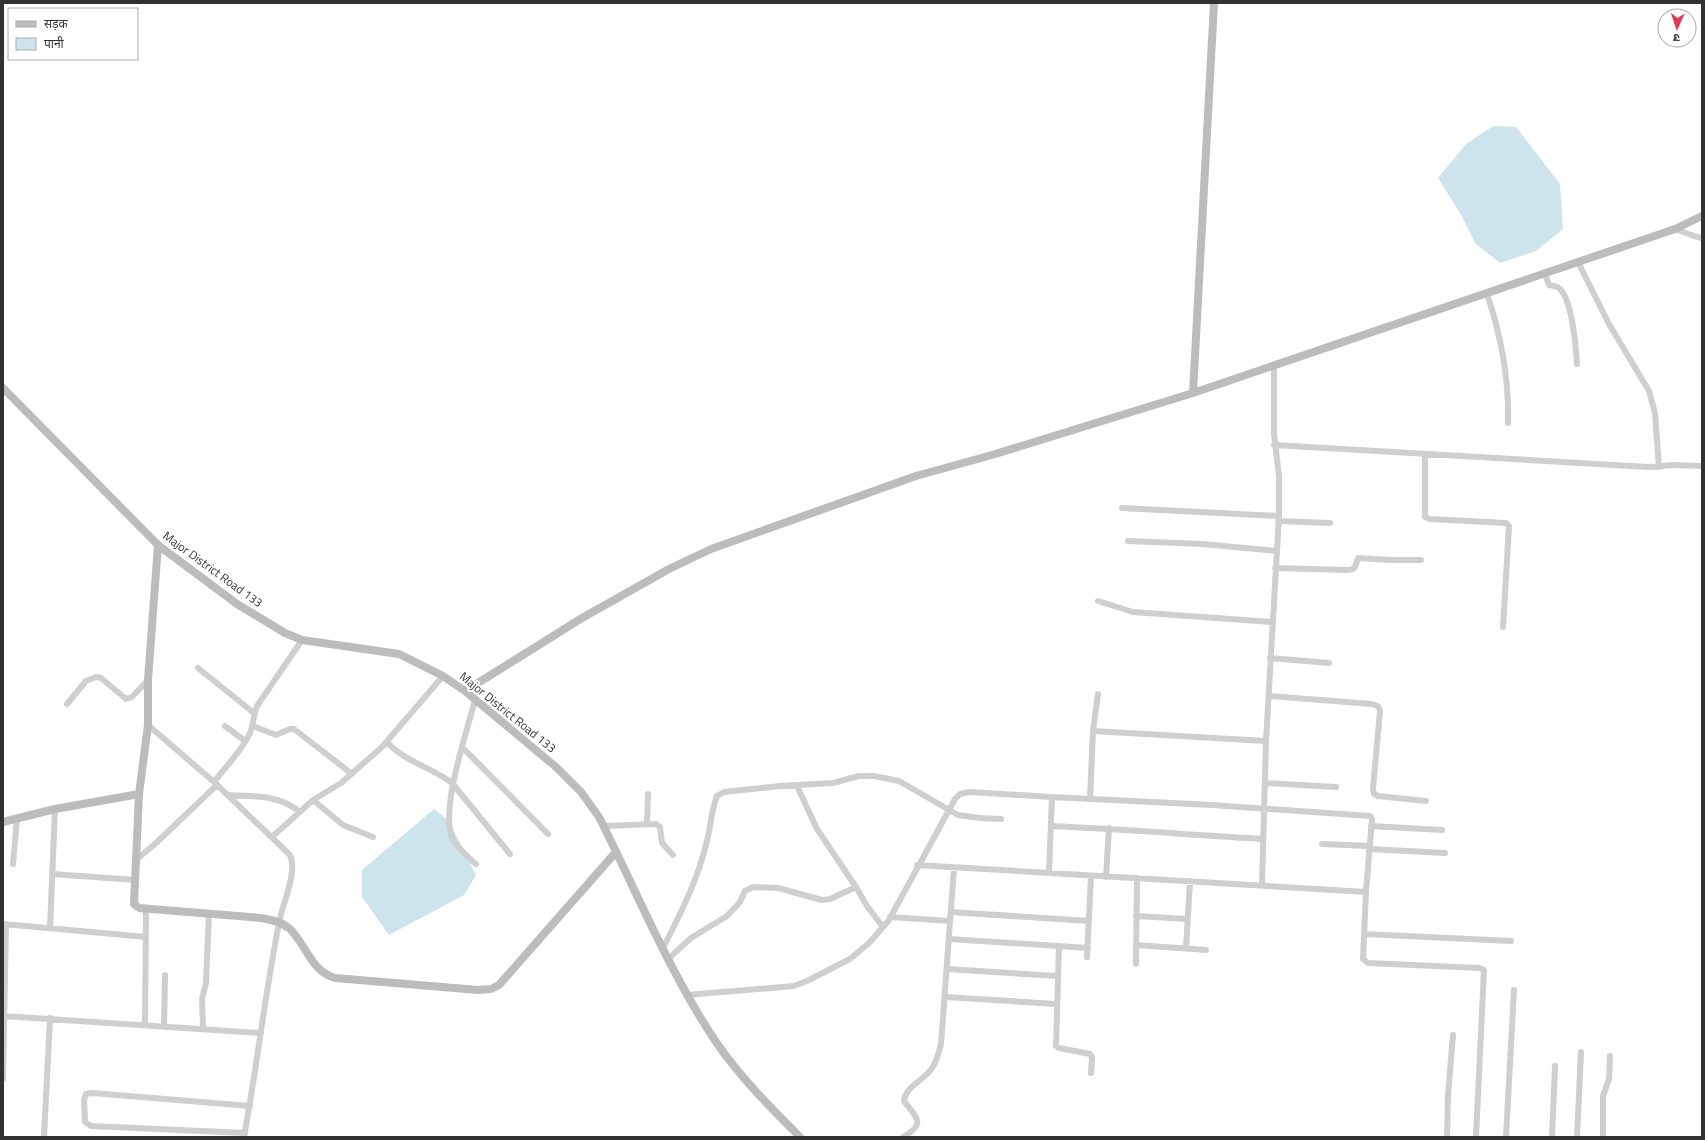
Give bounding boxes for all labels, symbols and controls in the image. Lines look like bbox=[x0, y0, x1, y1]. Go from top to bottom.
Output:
legend bbox=[8, 8, 138, 60]
north arrow bbox=[1657, 8, 1697, 48]
text: सड़क bbox=[44, 14, 69, 33]
text: उ bbox=[1672, 30, 1680, 46]
text: पानी bbox=[44, 34, 65, 53]
street label: Major District Road 133 bbox=[159, 526, 267, 612]
street label: Major District Road 133 bbox=[456, 667, 560, 757]

